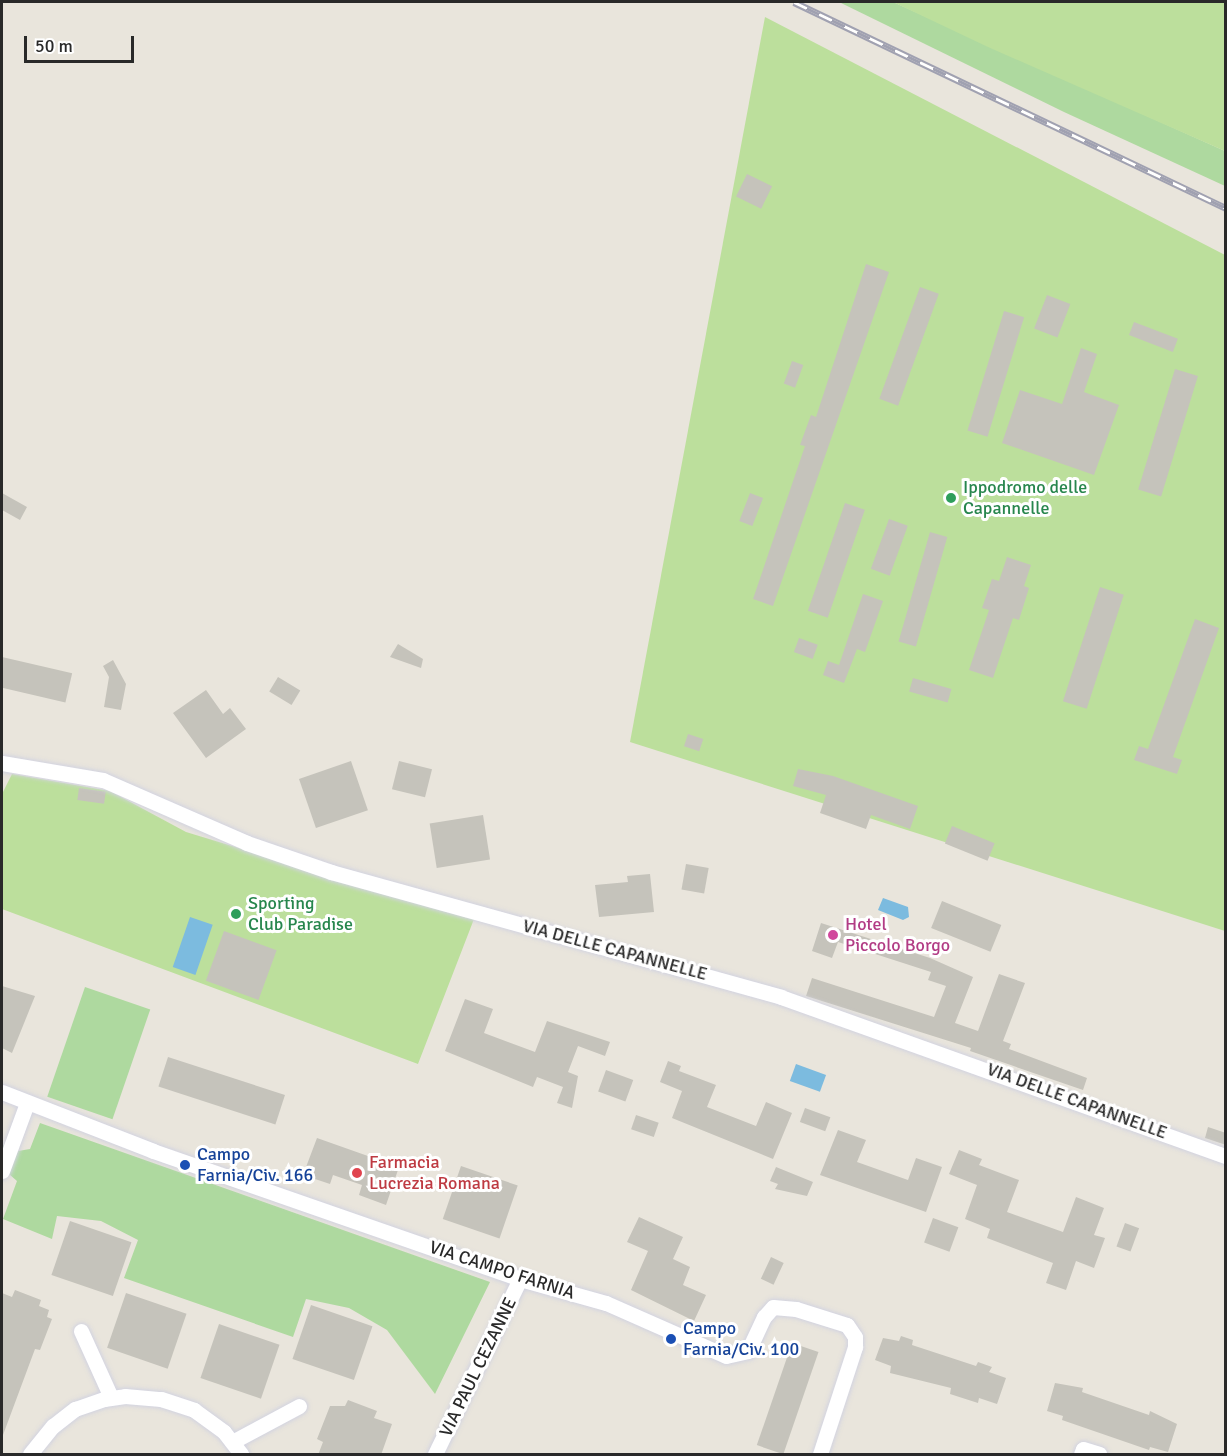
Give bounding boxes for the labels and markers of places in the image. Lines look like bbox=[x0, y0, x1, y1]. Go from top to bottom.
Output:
place label: Ippodromo delle Capannelle bbox=[963, 477, 1087, 520]
marker: Ippodromo delle Capannelle bbox=[944, 491, 958, 505]
place label: Sporting Club Paradise bbox=[248, 893, 353, 936]
marker: Sporting Club Paradise bbox=[229, 907, 243, 921]
place label: Hotel Piccolo Borgo bbox=[845, 914, 950, 956]
marker: Hotel Piccolo Borgo bbox=[826, 928, 840, 942]
place label: Campo Farnia/Civ. 166 bbox=[197, 1144, 313, 1186]
place label: Farmacia Lucrezia Romana bbox=[369, 1152, 500, 1194]
marker: Campo Farnia/Civ. 166 bbox=[178, 1158, 192, 1172]
marker: Farmacia Lucrezia Romana bbox=[350, 1166, 364, 1180]
place label: Campo Farnia/Civ. 100 bbox=[683, 1318, 799, 1360]
marker: Campo Farnia/Civ. 100 bbox=[664, 1332, 678, 1346]

